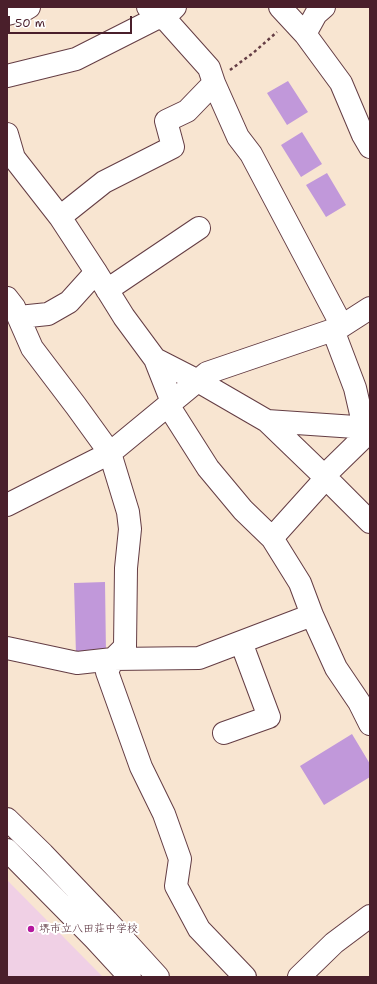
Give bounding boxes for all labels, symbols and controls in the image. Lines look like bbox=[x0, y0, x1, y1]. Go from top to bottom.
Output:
scale bar bbox=[10, 8, 134, 34]
text: 50 m bbox=[15, 15, 45, 31]
place label: 堺市立八田荘中学校 bbox=[39, 922, 138, 936]
marker: 堺市立八田荘中学校 bbox=[26, 924, 36, 934]

